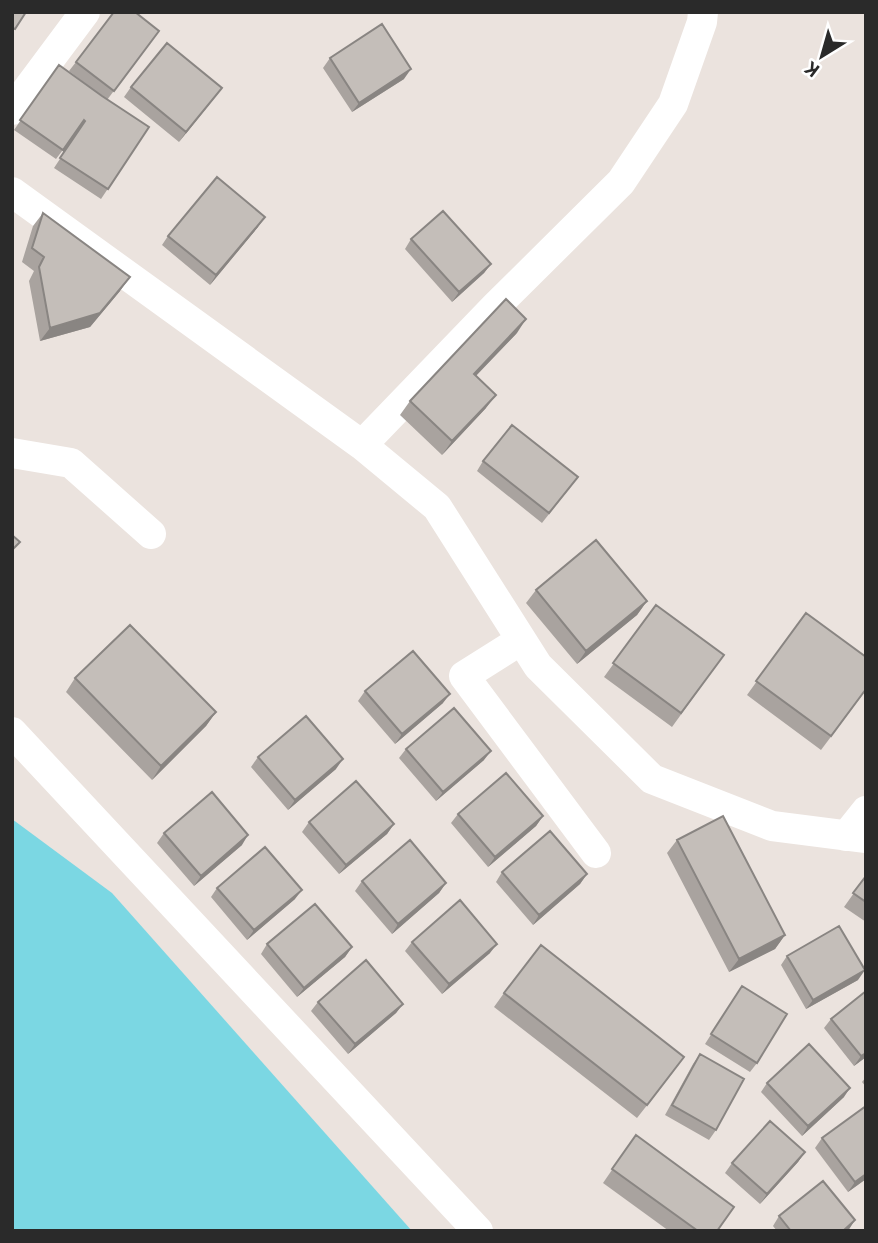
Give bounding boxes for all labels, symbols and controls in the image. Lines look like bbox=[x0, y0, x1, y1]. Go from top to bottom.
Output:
north arrow bbox=[787, 21, 857, 91]
text: K bbox=[800, 57, 823, 83]

